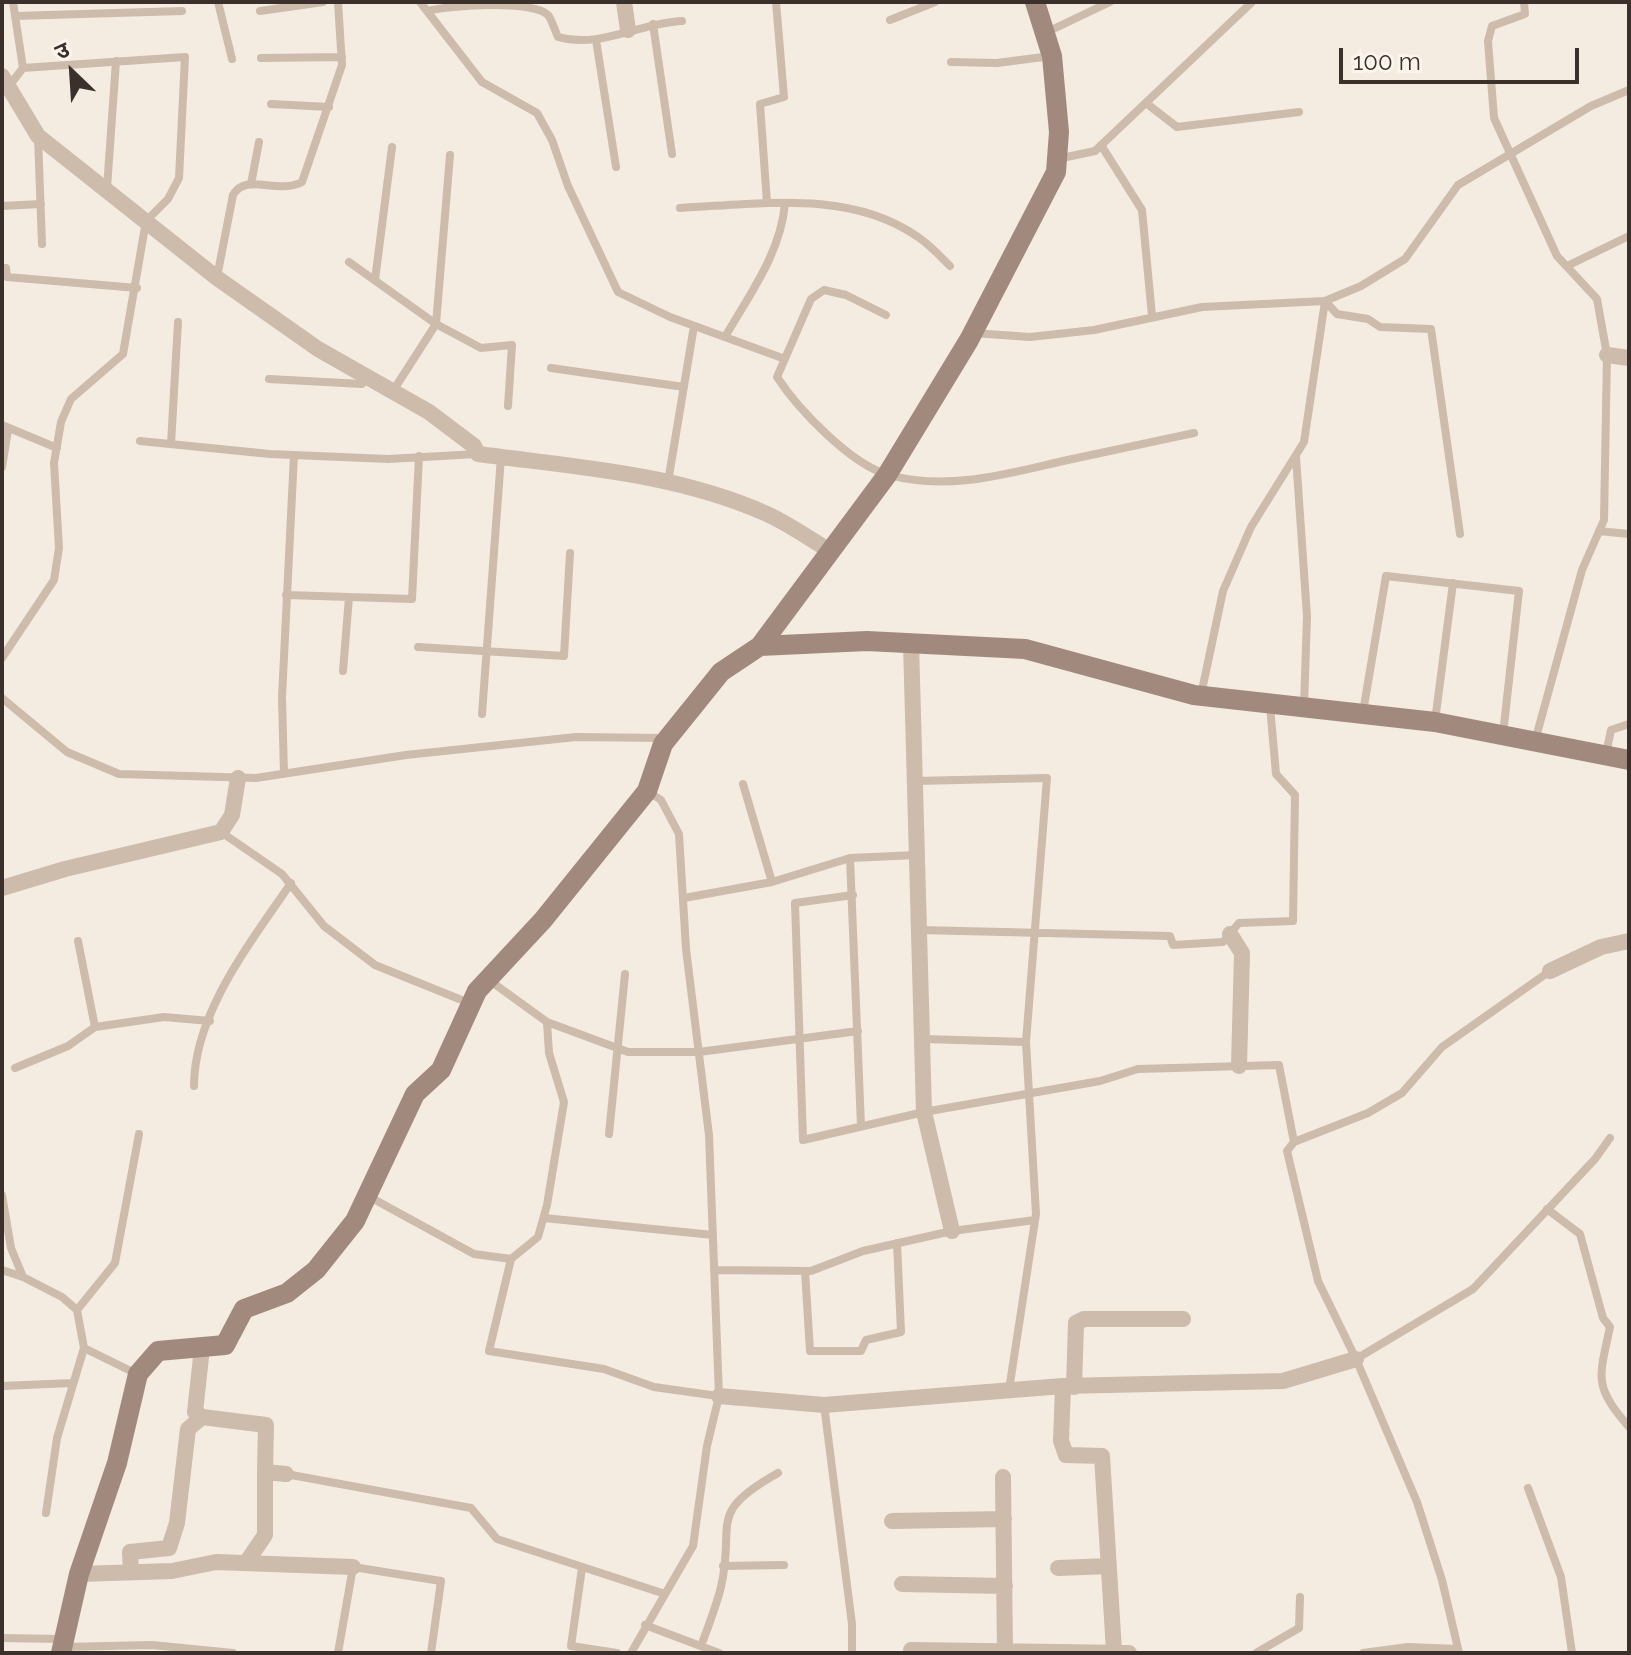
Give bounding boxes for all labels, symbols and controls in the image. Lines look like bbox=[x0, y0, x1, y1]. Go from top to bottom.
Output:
north arrow bbox=[32, 32, 112, 112]
scale bar bbox=[1343, 32, 1583, 82]
text: उ bbox=[51, 36, 73, 65]
text: 100 m bbox=[1353, 47, 1421, 76]

